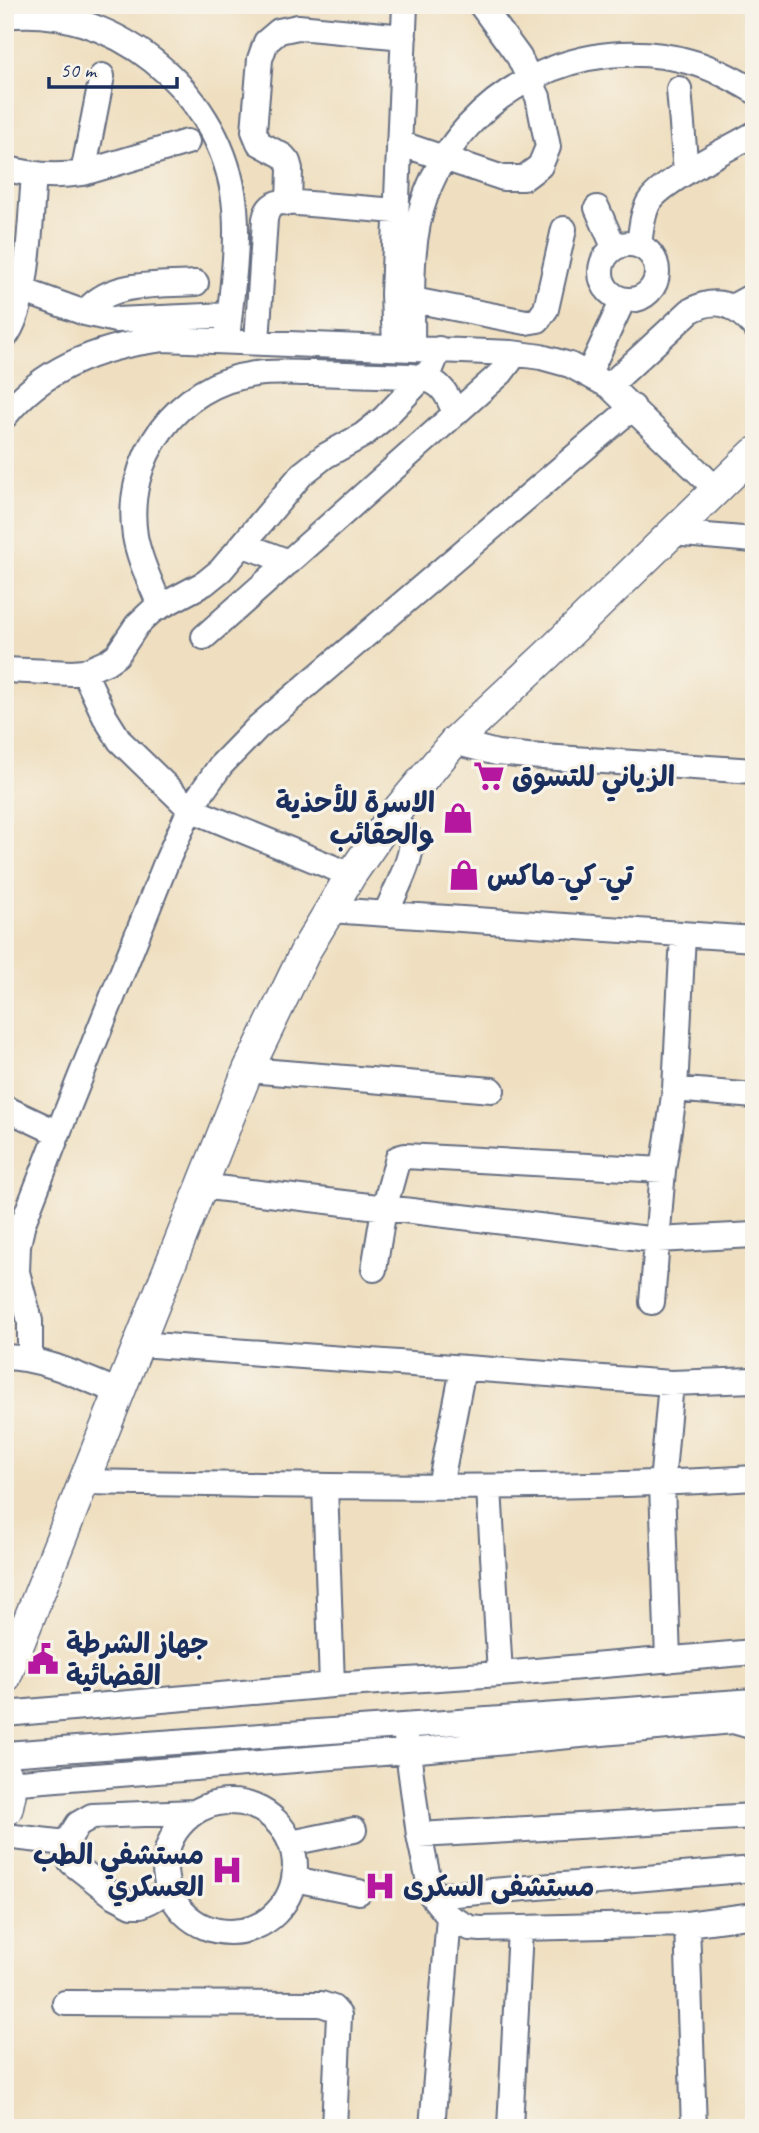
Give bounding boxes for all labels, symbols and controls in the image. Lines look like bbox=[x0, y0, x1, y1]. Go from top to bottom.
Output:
scale bar bbox=[49, 46, 177, 90]
text: 50 m bbox=[60, 57, 98, 83]
supermarket icon: الزياني للتسوق bbox=[472, 759, 506, 793]
place label: الزياني للتسوق bbox=[512, 759, 675, 802]
place label: الاسرة للأحذية والحقائب bbox=[275, 784, 435, 852]
shop icon: الاسرة للأحذية والحقائب bbox=[441, 801, 475, 835]
shop icon: تي-كي-ماكس bbox=[447, 858, 481, 892]
place label: تي-كي-ماكس bbox=[487, 858, 634, 901]
place label: جهاز الشرطة القضائية bbox=[66, 1626, 209, 1693]
public building icon: جهاز الشرطة القضائية bbox=[26, 1642, 60, 1676]
place label: مستشفي الطب العسكري bbox=[33, 1837, 204, 1907]
hospital icon: مستشفي الطب العسكري bbox=[210, 1853, 244, 1887]
hospital icon: مستشفى السكرى bbox=[363, 1869, 397, 1903]
place label: مستشفى السكرى bbox=[403, 1869, 595, 1905]

